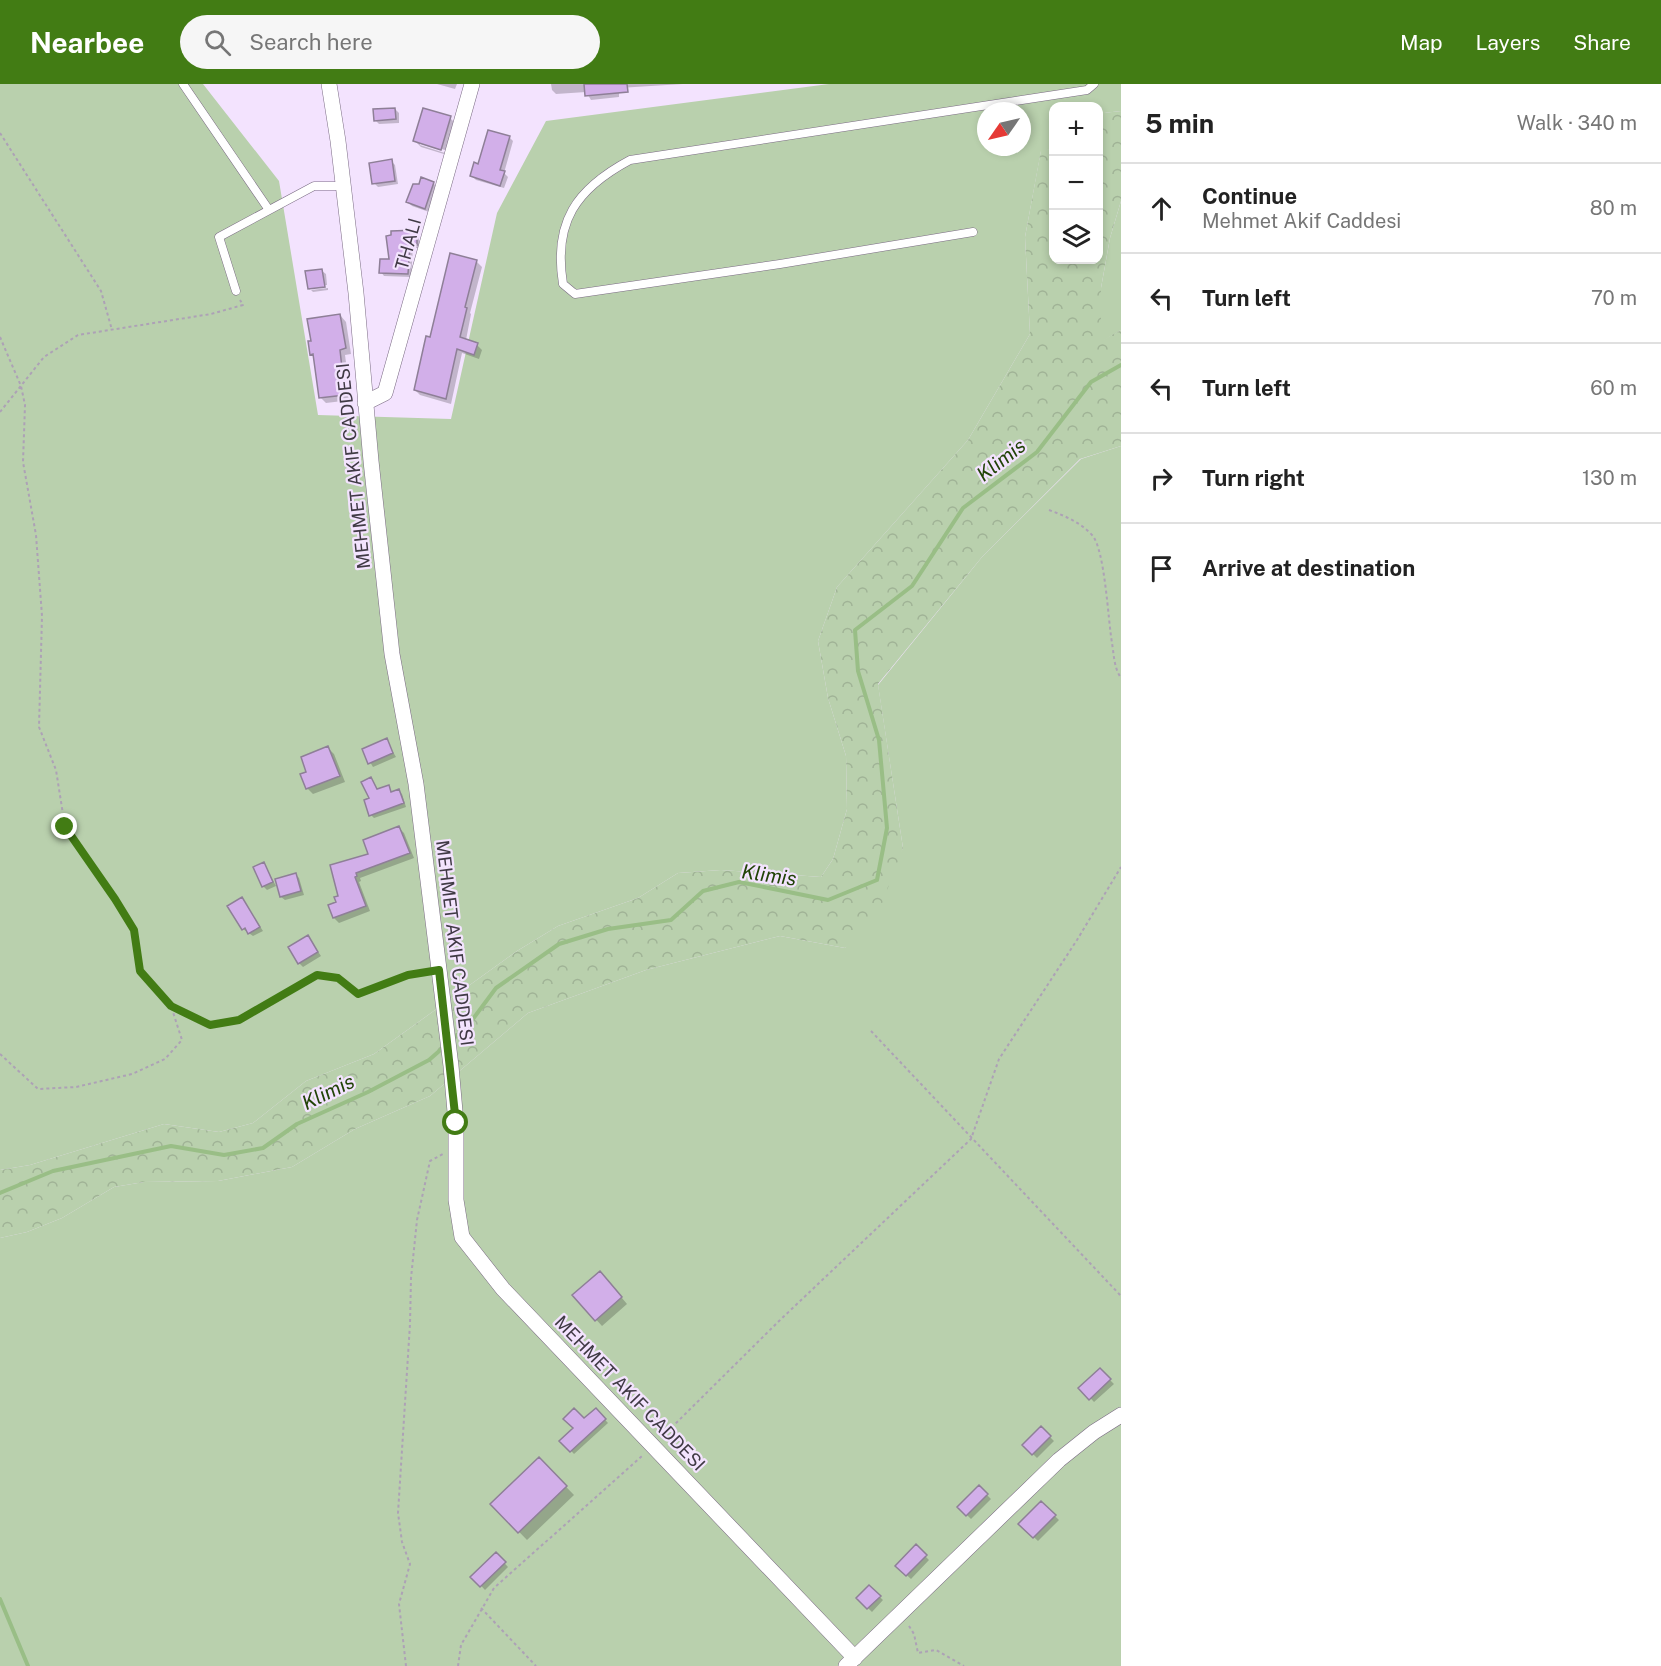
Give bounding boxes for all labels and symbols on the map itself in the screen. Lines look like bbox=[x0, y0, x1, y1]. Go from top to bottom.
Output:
north arrow bbox=[977, 102, 1031, 156]
street label: THALI bbox=[391, 216, 425, 272]
street label: MEHMET AKIF CADDESI bbox=[332, 362, 374, 570]
water label: Klimis bbox=[972, 433, 1030, 486]
route end bbox=[51, 813, 77, 839]
street label: MEHMET AKIF CADDESI bbox=[432, 839, 478, 1047]
water label: Klimis bbox=[740, 859, 798, 891]
water label: Klimis bbox=[298, 1069, 358, 1115]
route start bbox=[442, 1109, 468, 1135]
street label: MEHMET AKIF CADDESI bbox=[551, 1311, 709, 1475]

